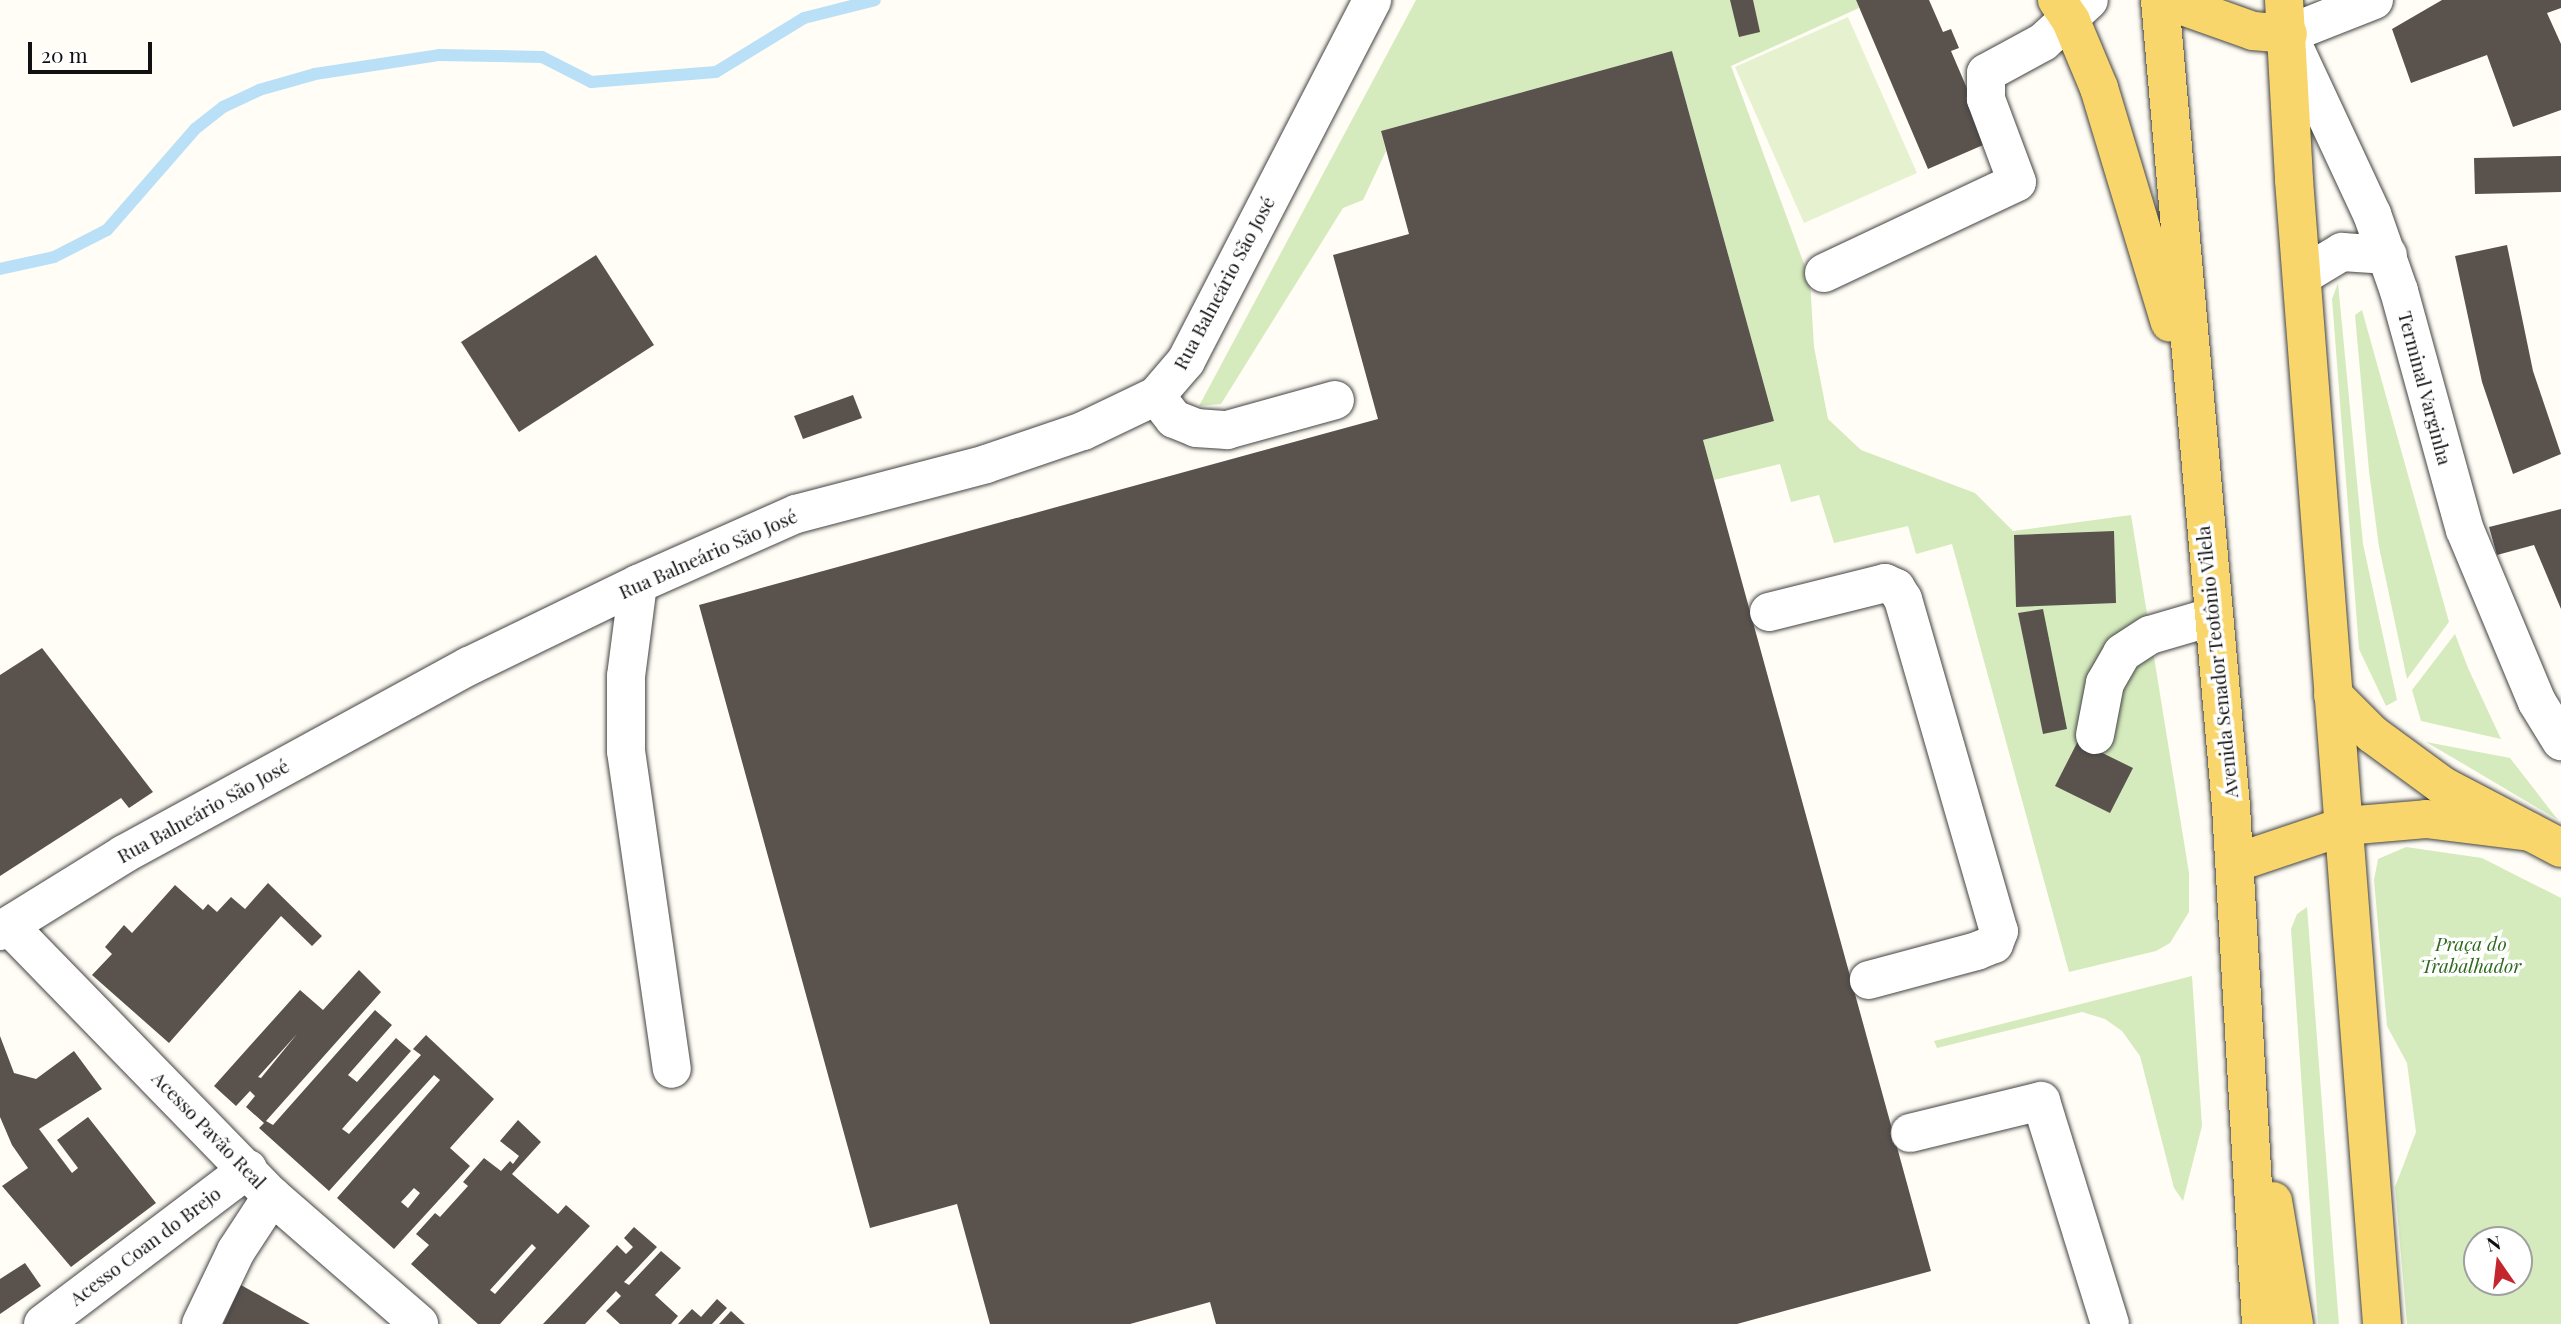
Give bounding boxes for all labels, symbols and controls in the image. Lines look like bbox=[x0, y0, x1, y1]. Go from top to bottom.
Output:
scale bar bbox=[32, 28, 156, 72]
text: 20 m bbox=[41, 40, 88, 68]
street label: Rua Balneário São José bbox=[1169, 192, 1279, 374]
street label: Terminal Varginha bbox=[2393, 308, 2457, 468]
street label: Rua Balneário São José bbox=[615, 504, 801, 604]
street label: Avenida Senador Teotônio Vilela bbox=[2191, 524, 2243, 800]
street label: Rua Balneário São José bbox=[113, 754, 293, 868]
park label: Praça do Trabalhador bbox=[2421, 933, 2521, 977]
street label: Acesso Pavão Real bbox=[147, 1067, 271, 1193]
street label: Acesso Coan do Brejo bbox=[65, 1182, 225, 1310]
north arrow bbox=[2463, 1226, 2533, 1296]
text: N bbox=[2484, 1228, 2503, 1257]

